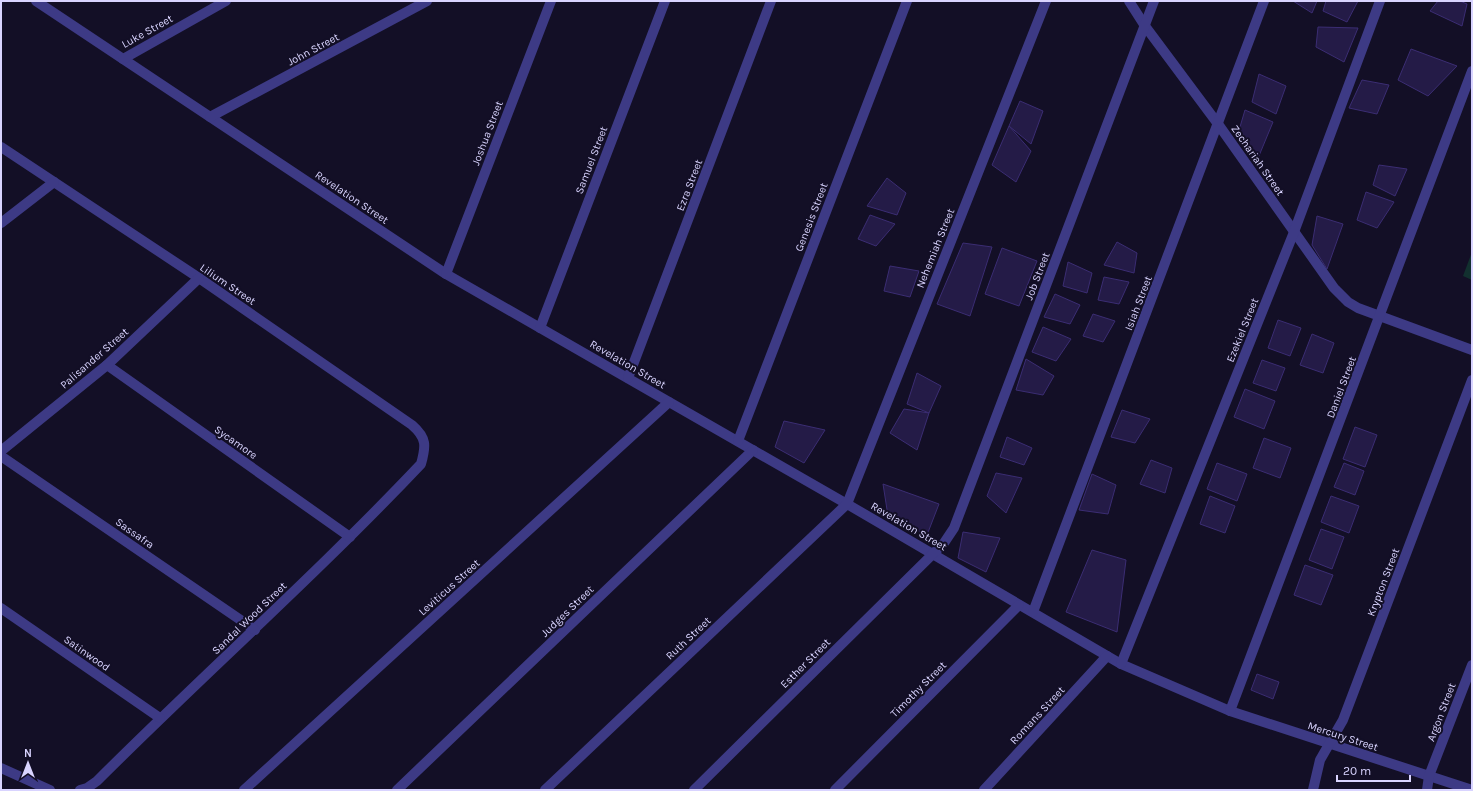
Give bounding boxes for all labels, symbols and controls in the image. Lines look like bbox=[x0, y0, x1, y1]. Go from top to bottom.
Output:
street label: Luke Street bbox=[119, 12, 175, 51]
street label: John Street bbox=[285, 30, 341, 68]
street label: Joshua Street bbox=[469, 99, 506, 167]
street label: Zechariah Street bbox=[1228, 122, 1287, 198]
street label: Samuel Street bbox=[573, 125, 610, 196]
street label: Ezra Street bbox=[674, 158, 705, 213]
street label: Revelation Street bbox=[313, 168, 391, 227]
street label: Genesis Street bbox=[792, 181, 831, 253]
street label: Nehemiah Street bbox=[914, 207, 957, 290]
street label: Job Street bbox=[1022, 251, 1052, 302]
street label: Lilium Street bbox=[197, 261, 258, 308]
street label: Isiah Street bbox=[1122, 274, 1155, 332]
street label: Ezekiel Street bbox=[1224, 296, 1261, 364]
street label: Palisander Street bbox=[58, 325, 131, 391]
street label: Revelation Street bbox=[587, 337, 668, 391]
street label: Daniel Street bbox=[1324, 355, 1359, 420]
street label: Sycamore bbox=[212, 423, 260, 462]
street label: Revelation Street bbox=[868, 499, 949, 553]
street label: Sassafra bbox=[113, 515, 157, 551]
street label: Krypton Street bbox=[1365, 546, 1402, 618]
street label: Leviticus Street bbox=[416, 556, 483, 618]
street label: Sandal Wood Street bbox=[209, 579, 289, 657]
street label: Judges Street bbox=[538, 583, 596, 640]
street label: Ruth Street bbox=[663, 614, 714, 663]
street label: Satinwood bbox=[61, 633, 112, 674]
street label: Esther Street bbox=[778, 636, 833, 691]
street label: Timothy Street bbox=[888, 659, 949, 720]
street label: Argon Street bbox=[1424, 681, 1459, 743]
street label: Romans Street bbox=[1007, 684, 1067, 747]
street label: Mercury Street bbox=[1306, 719, 1380, 754]
north arrow bbox=[8, 743, 48, 783]
text: N bbox=[24, 747, 32, 760]
scale bar bbox=[1337, 757, 1410, 783]
text: 20 m bbox=[1343, 764, 1371, 778]

